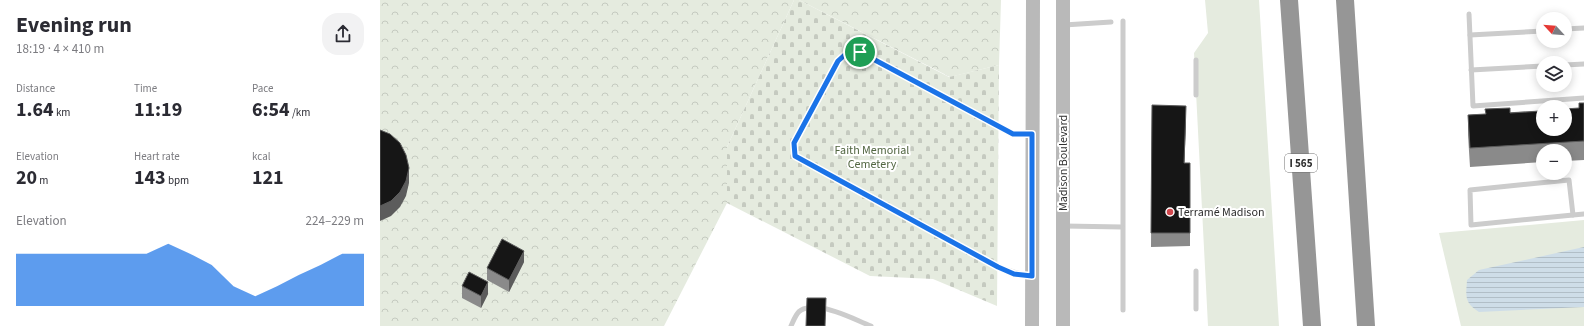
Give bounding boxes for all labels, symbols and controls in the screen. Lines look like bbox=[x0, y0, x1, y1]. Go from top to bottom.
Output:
text: Evening run bbox=[16, 9, 132, 41]
north arrow bbox=[1536, 12, 1572, 48]
map controls bbox=[1536, 12, 1572, 180]
button: share bbox=[322, 13, 364, 55]
pin bbox=[843, 35, 877, 69]
text: 18:19 · 4 × 410 m bbox=[16, 40, 104, 58]
icon: arrive bbox=[849, 41, 871, 63]
button: layers bbox=[1536, 56, 1572, 92]
text: Distance bbox=[16, 81, 55, 96]
text: Time bbox=[134, 81, 157, 96]
text: Pace bbox=[252, 81, 274, 96]
text: 1.64 bbox=[16, 96, 54, 124]
text: 11:19 bbox=[134, 96, 182, 124]
text: 6:54 bbox=[252, 96, 290, 124]
button: + bbox=[1536, 100, 1572, 136]
text: km bbox=[54, 105, 70, 120]
text: /km bbox=[290, 105, 310, 120]
street label: Madison Boulevard bbox=[1055, 115, 1072, 211]
park label: Faith Memorial Cemetery bbox=[835, 142, 909, 173]
button: − bbox=[1536, 144, 1572, 180]
text: Elevation bbox=[16, 149, 59, 164]
text: Heart rate bbox=[134, 149, 180, 164]
text: kcal bbox=[252, 149, 271, 164]
road number: I 565 bbox=[1285, 154, 1317, 172]
text: 20 bbox=[16, 164, 37, 192]
text: 143 bbox=[134, 164, 166, 192]
text: 121 bbox=[252, 164, 284, 192]
text: m bbox=[37, 173, 48, 188]
text: bpm bbox=[166, 173, 189, 188]
place label: Terramé Madison bbox=[1178, 204, 1264, 221]
marker: Terramé Madison bbox=[1165, 207, 1175, 217]
text: Elevation bbox=[16, 212, 67, 230]
text: 224–229 m bbox=[306, 212, 364, 230]

